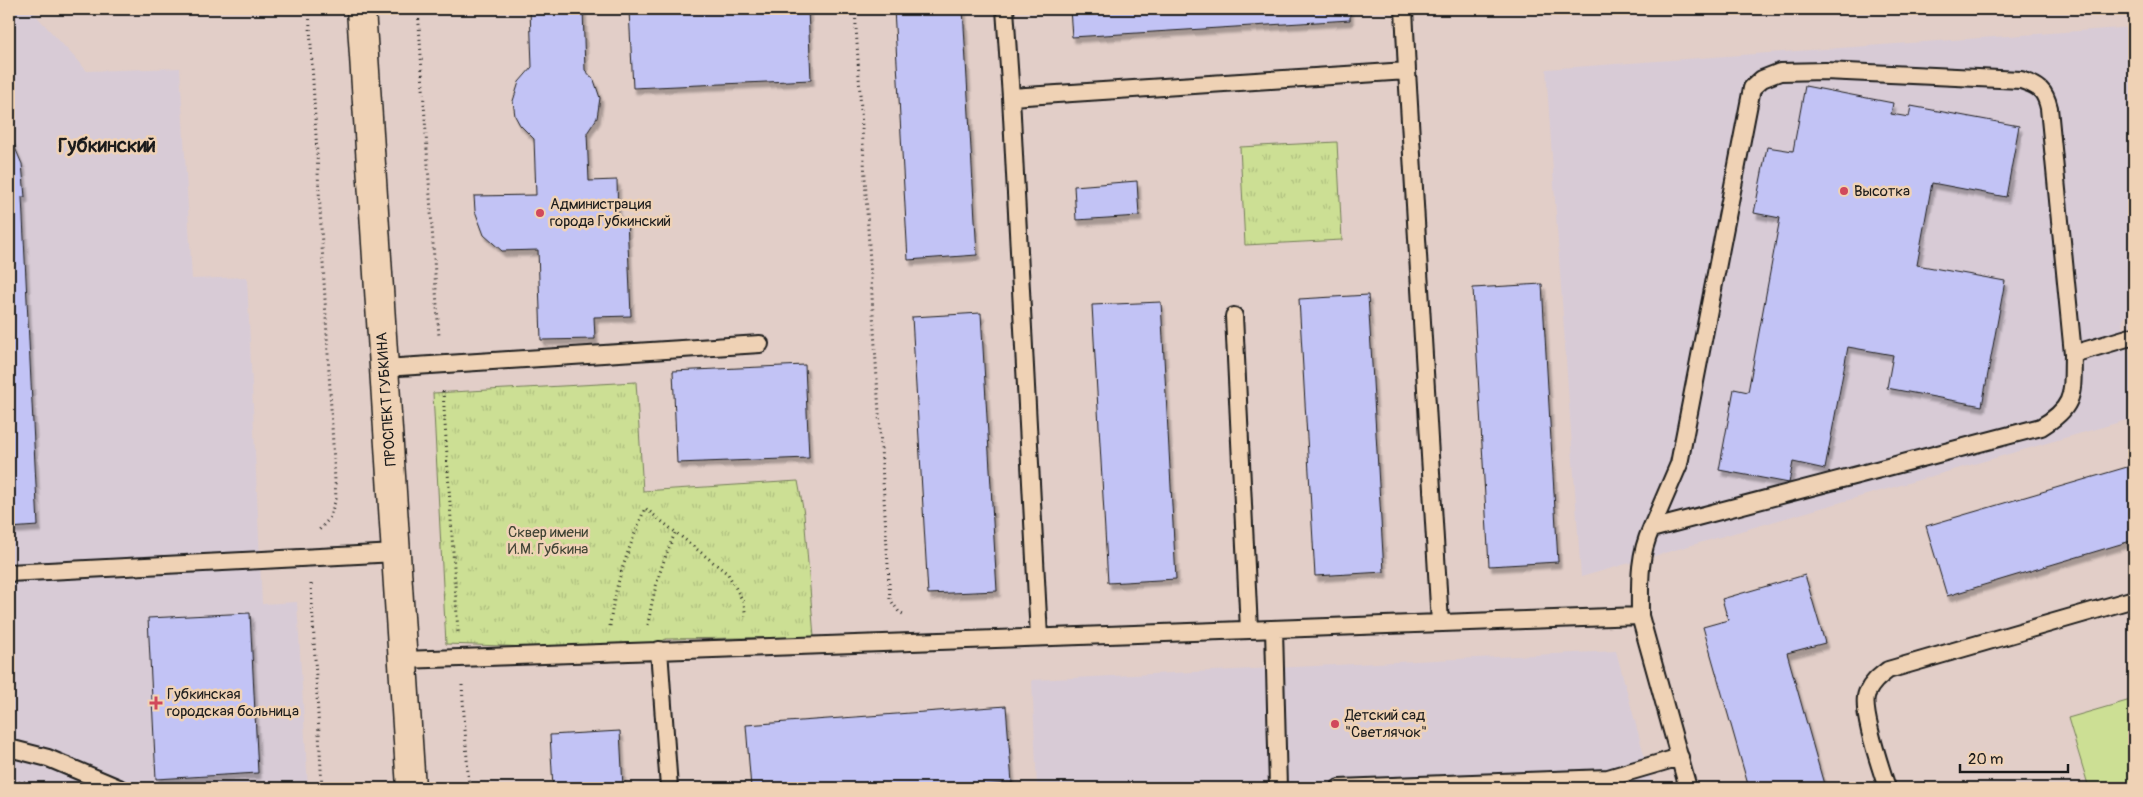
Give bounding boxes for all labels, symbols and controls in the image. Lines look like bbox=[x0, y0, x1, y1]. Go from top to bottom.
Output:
district label: Губкинский bbox=[58, 133, 156, 158]
place label: Высотка bbox=[1854, 182, 1910, 201]
marker: Высотка bbox=[1838, 185, 1850, 197]
place label: Администрация города Губкинский bbox=[550, 195, 671, 231]
marker: Администрация города Губкинский bbox=[534, 207, 546, 219]
street label: ПРОСПЕКТ ГУБКИНА bbox=[372, 331, 401, 467]
park label: Сквер имени И.М. Губкина bbox=[508, 523, 588, 559]
place label: Губкинская городская больница bbox=[167, 685, 299, 721]
marker: Губкинская городская больница bbox=[149, 696, 163, 710]
place label: Детский сад "Светлячок" bbox=[1344, 706, 1427, 742]
marker: Детский сад "Светлячок" bbox=[1329, 718, 1341, 730]
scale bar bbox=[1960, 742, 2068, 774]
text: 20 m bbox=[1968, 750, 2003, 769]

